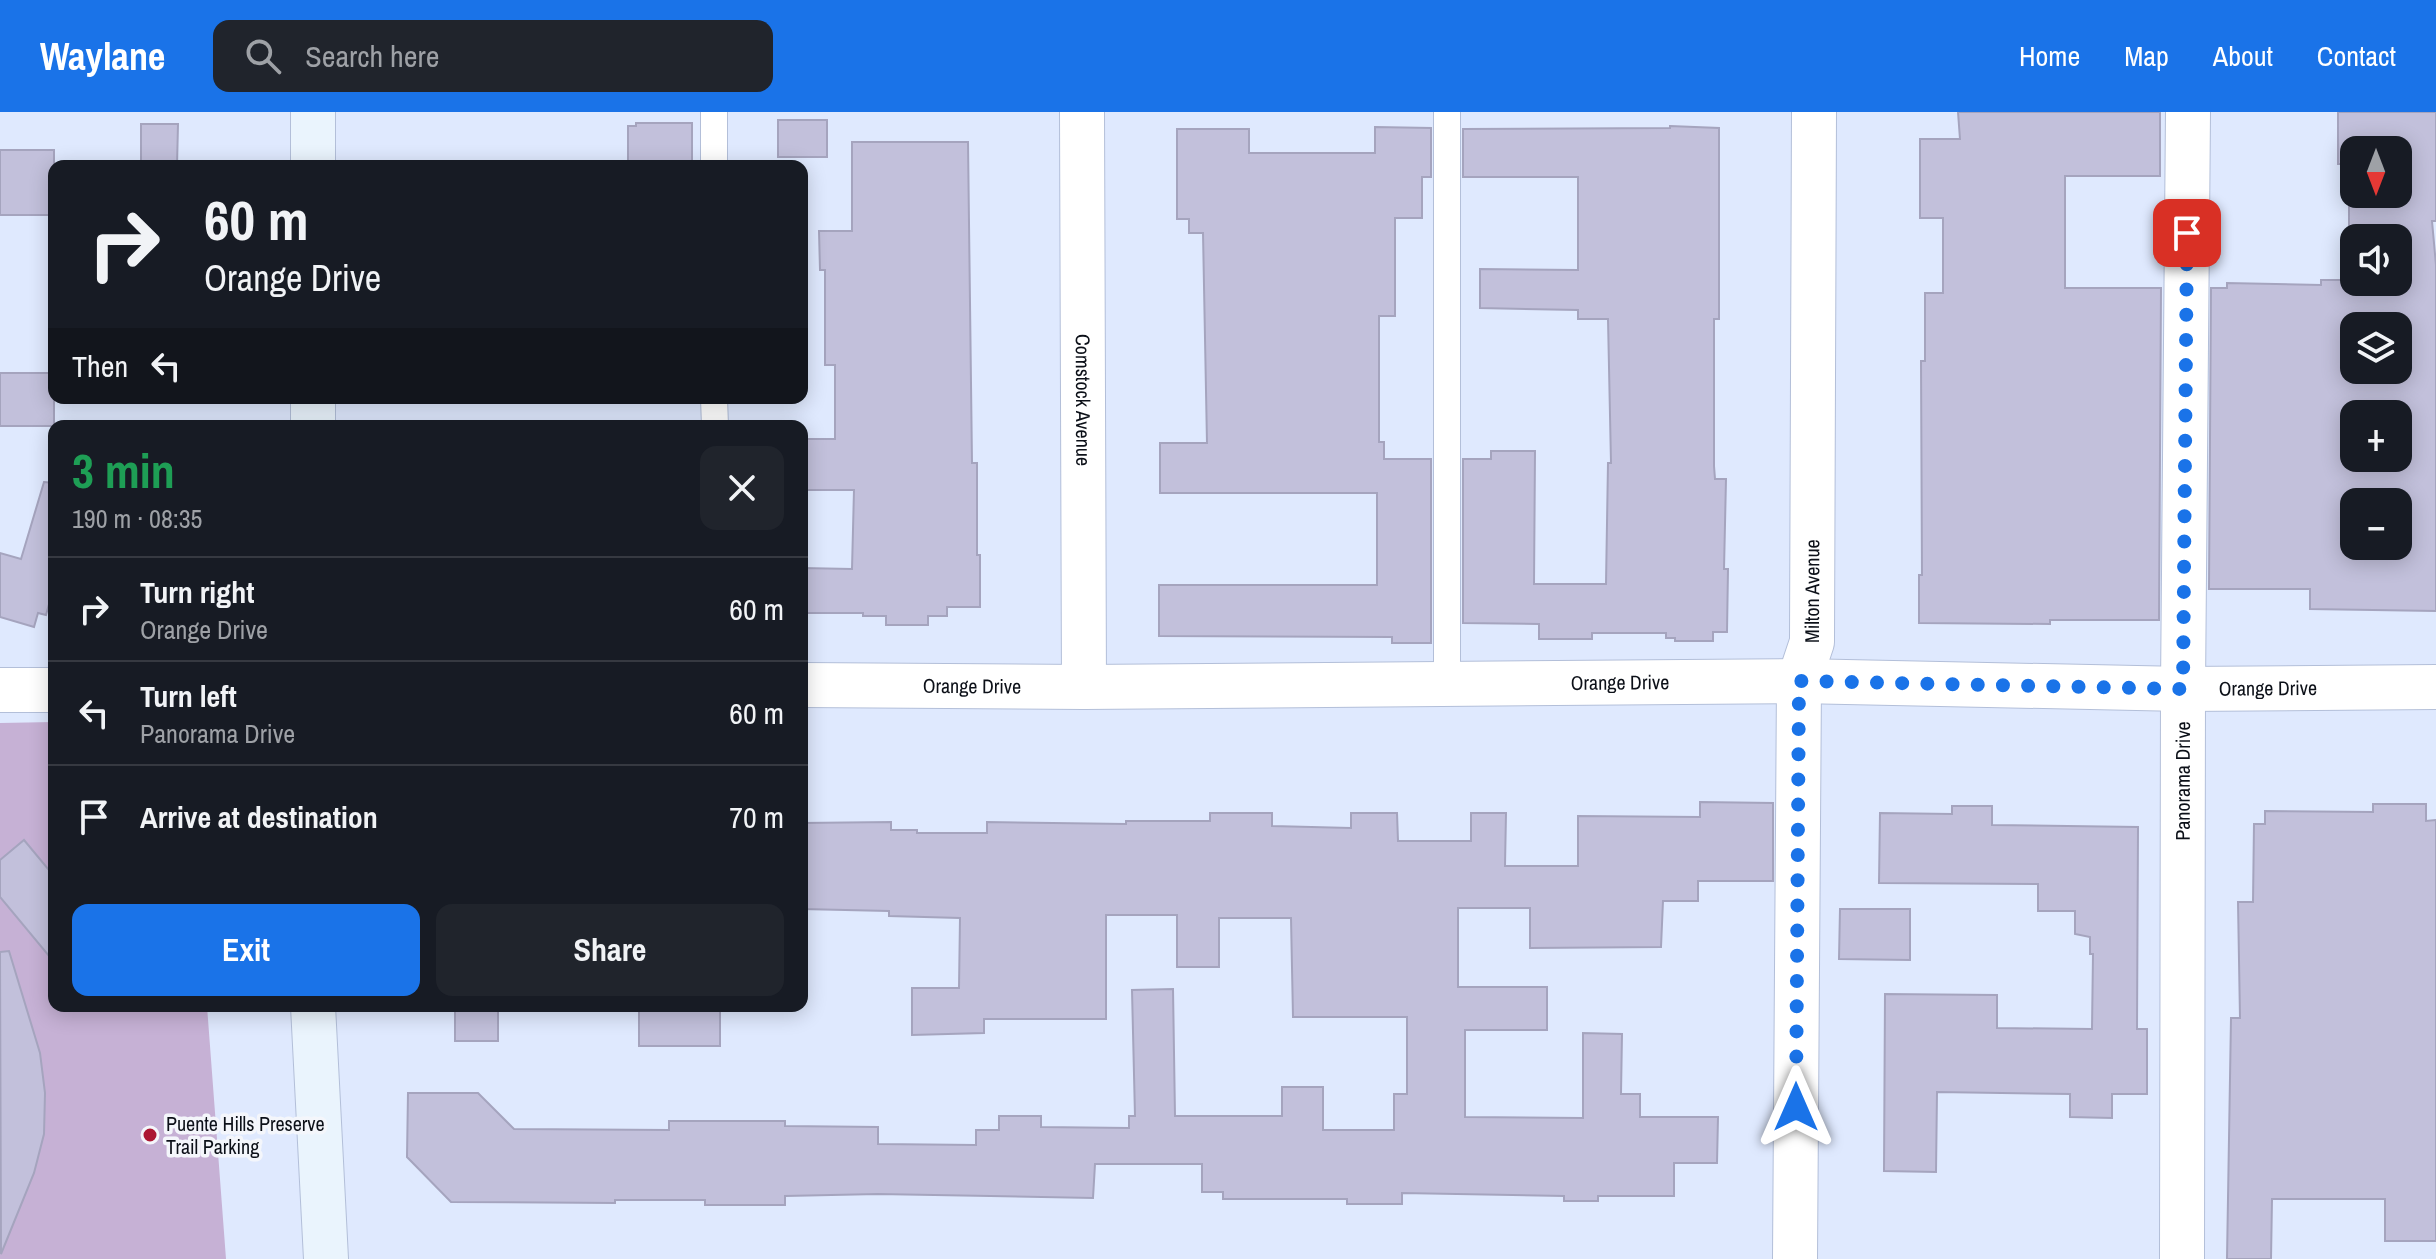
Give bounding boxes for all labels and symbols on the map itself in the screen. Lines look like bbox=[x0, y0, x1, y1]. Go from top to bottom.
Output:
north arrow bbox=[2340, 136, 2412, 208]
pin bbox=[2153, 199, 2221, 267]
street label: Comstock Avenue bbox=[1070, 334, 1097, 466]
street label: Milton Avenue bbox=[1798, 539, 1825, 643]
street label: Orange Drive bbox=[1571, 668, 1669, 696]
street label: Orange Drive bbox=[923, 672, 1021, 700]
street label: Orange Drive bbox=[2219, 674, 2317, 702]
street label: Panorama Drive bbox=[2169, 721, 2196, 841]
position arrow bbox=[1754, 1065, 1838, 1149]
place label: Puente Hills Preserve Trail Parking bbox=[166, 1110, 325, 1160]
marker: Puente Hills Preserve Trail Parking bbox=[141, 1126, 159, 1144]

